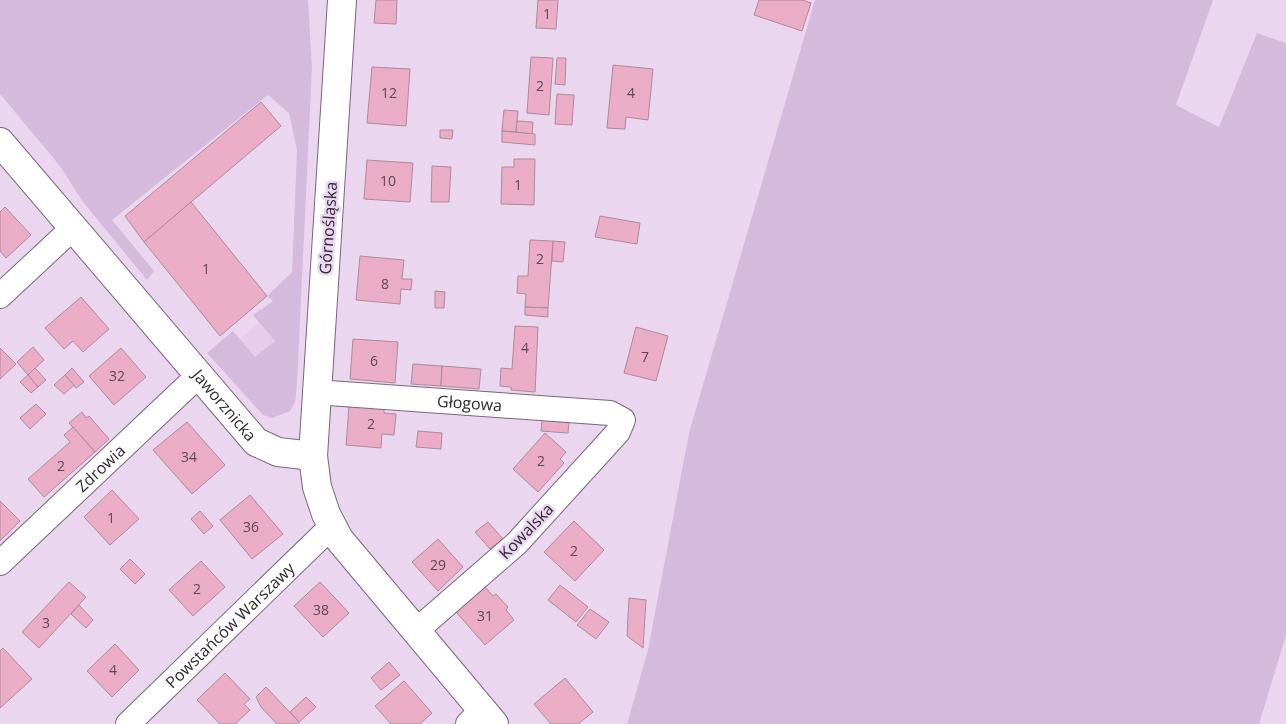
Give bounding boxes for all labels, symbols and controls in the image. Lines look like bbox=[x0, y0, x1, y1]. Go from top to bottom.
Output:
house number: 1 bbox=[543, 4, 551, 23]
house number: 2 bbox=[536, 76, 544, 95]
house number: 12 bbox=[381, 83, 397, 102]
house number: 4 bbox=[627, 83, 635, 102]
house number: 10 bbox=[380, 171, 396, 190]
house number: 1 bbox=[514, 175, 522, 194]
street label: Górnośląska bbox=[314, 181, 342, 275]
house number: 2 bbox=[536, 249, 544, 268]
house number: 1 bbox=[202, 259, 210, 278]
house number: 8 bbox=[381, 274, 389, 293]
house number: 4 bbox=[521, 338, 529, 357]
house number: 7 bbox=[641, 347, 649, 366]
house number: 6 bbox=[370, 351, 378, 370]
street label: Jaworznicka bbox=[186, 363, 262, 446]
house number: 32 bbox=[109, 366, 125, 385]
street label: Głogowa bbox=[436, 390, 503, 416]
house number: 2 bbox=[367, 414, 375, 433]
street label: Zdrowia bbox=[71, 439, 130, 497]
house number: 34 bbox=[181, 447, 197, 466]
house number: 2 bbox=[537, 451, 545, 470]
house number: 2 bbox=[57, 456, 65, 475]
street label: Kowalska bbox=[494, 498, 558, 564]
house number: 1 bbox=[107, 508, 115, 527]
house number: 36 bbox=[243, 517, 259, 536]
house number: 2 bbox=[570, 541, 578, 560]
house number: 29 bbox=[430, 555, 446, 574]
street label: Powstańców Warszawy bbox=[160, 557, 300, 693]
house number: 2 bbox=[193, 579, 201, 598]
house number: 38 bbox=[313, 600, 329, 619]
house number: 31 bbox=[477, 606, 493, 625]
house number: 3 bbox=[42, 613, 50, 632]
house number: 4 bbox=[109, 660, 117, 679]

